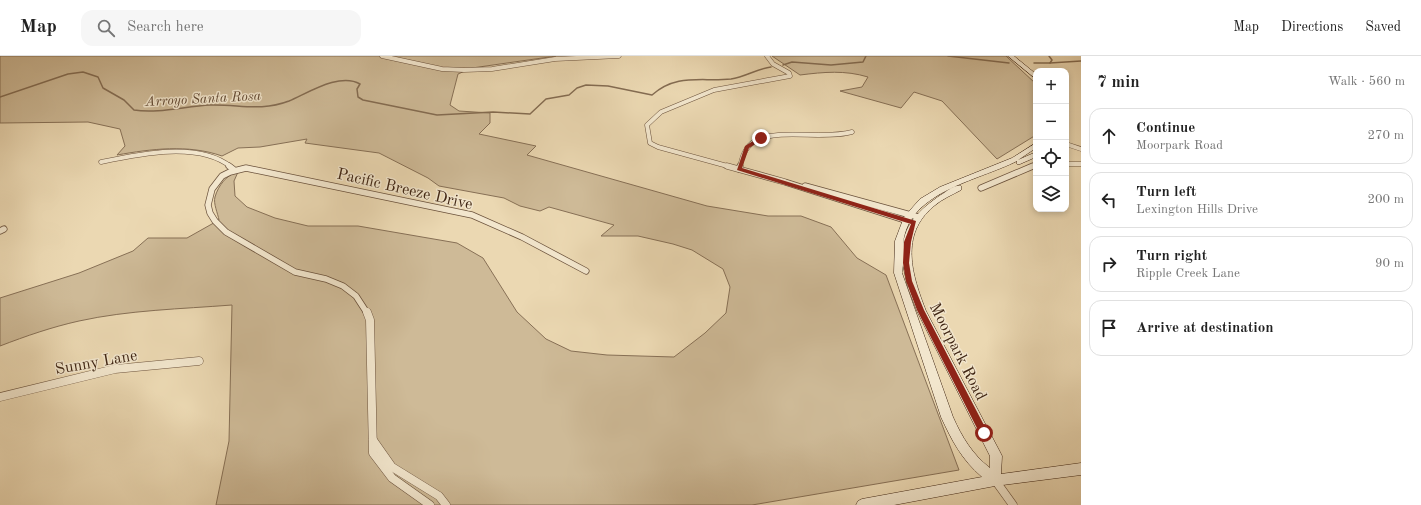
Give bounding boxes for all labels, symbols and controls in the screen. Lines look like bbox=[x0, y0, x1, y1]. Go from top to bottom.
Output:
search box bbox=[81, 10, 361, 46]
icon: search bbox=[95, 17, 117, 39]
text: Map bbox=[20, 18, 57, 37]
text: Search here bbox=[127, 20, 204, 35]
text: Map bbox=[1233, 20, 1259, 34]
text: Directions bbox=[1281, 20, 1343, 34]
text: Saved bbox=[1365, 20, 1401, 34]
map controls bbox=[1033, 68, 1069, 212]
button: + bbox=[1033, 68, 1069, 104]
text: 7 min bbox=[1097, 74, 1140, 91]
text: Walk · 560 m bbox=[1328, 75, 1405, 88]
water label: Arroyo Santa Rosa bbox=[144, 89, 262, 110]
button: − bbox=[1033, 104, 1069, 140]
text: Continue bbox=[1136, 121, 1195, 136]
icon: ahead bbox=[1098, 125, 1120, 147]
route end bbox=[752, 129, 770, 147]
text: 270 m bbox=[1367, 129, 1404, 142]
text: Moorpark Road bbox=[1136, 139, 1223, 152]
button: locate bbox=[1033, 140, 1069, 176]
street label: Pacific Breeze Drive bbox=[335, 167, 474, 213]
button: layers bbox=[1033, 176, 1069, 212]
text: Turn left bbox=[1136, 185, 1196, 200]
icon: left bbox=[1098, 189, 1120, 211]
text: 200 m bbox=[1367, 193, 1404, 206]
text: Lexington Hills Drive bbox=[1136, 203, 1258, 216]
text: Turn right bbox=[1136, 249, 1207, 264]
icon: right bbox=[1098, 253, 1120, 275]
text: 90 m bbox=[1375, 257, 1404, 270]
text: Ripple Creek Lane bbox=[1136, 267, 1240, 280]
street label: Moorpark Road bbox=[926, 301, 989, 403]
icon: arrive bbox=[1098, 317, 1120, 339]
text: Arrive at destination bbox=[1136, 321, 1274, 336]
street label: Sunny Lane bbox=[54, 348, 139, 378]
route start bbox=[975, 424, 993, 442]

